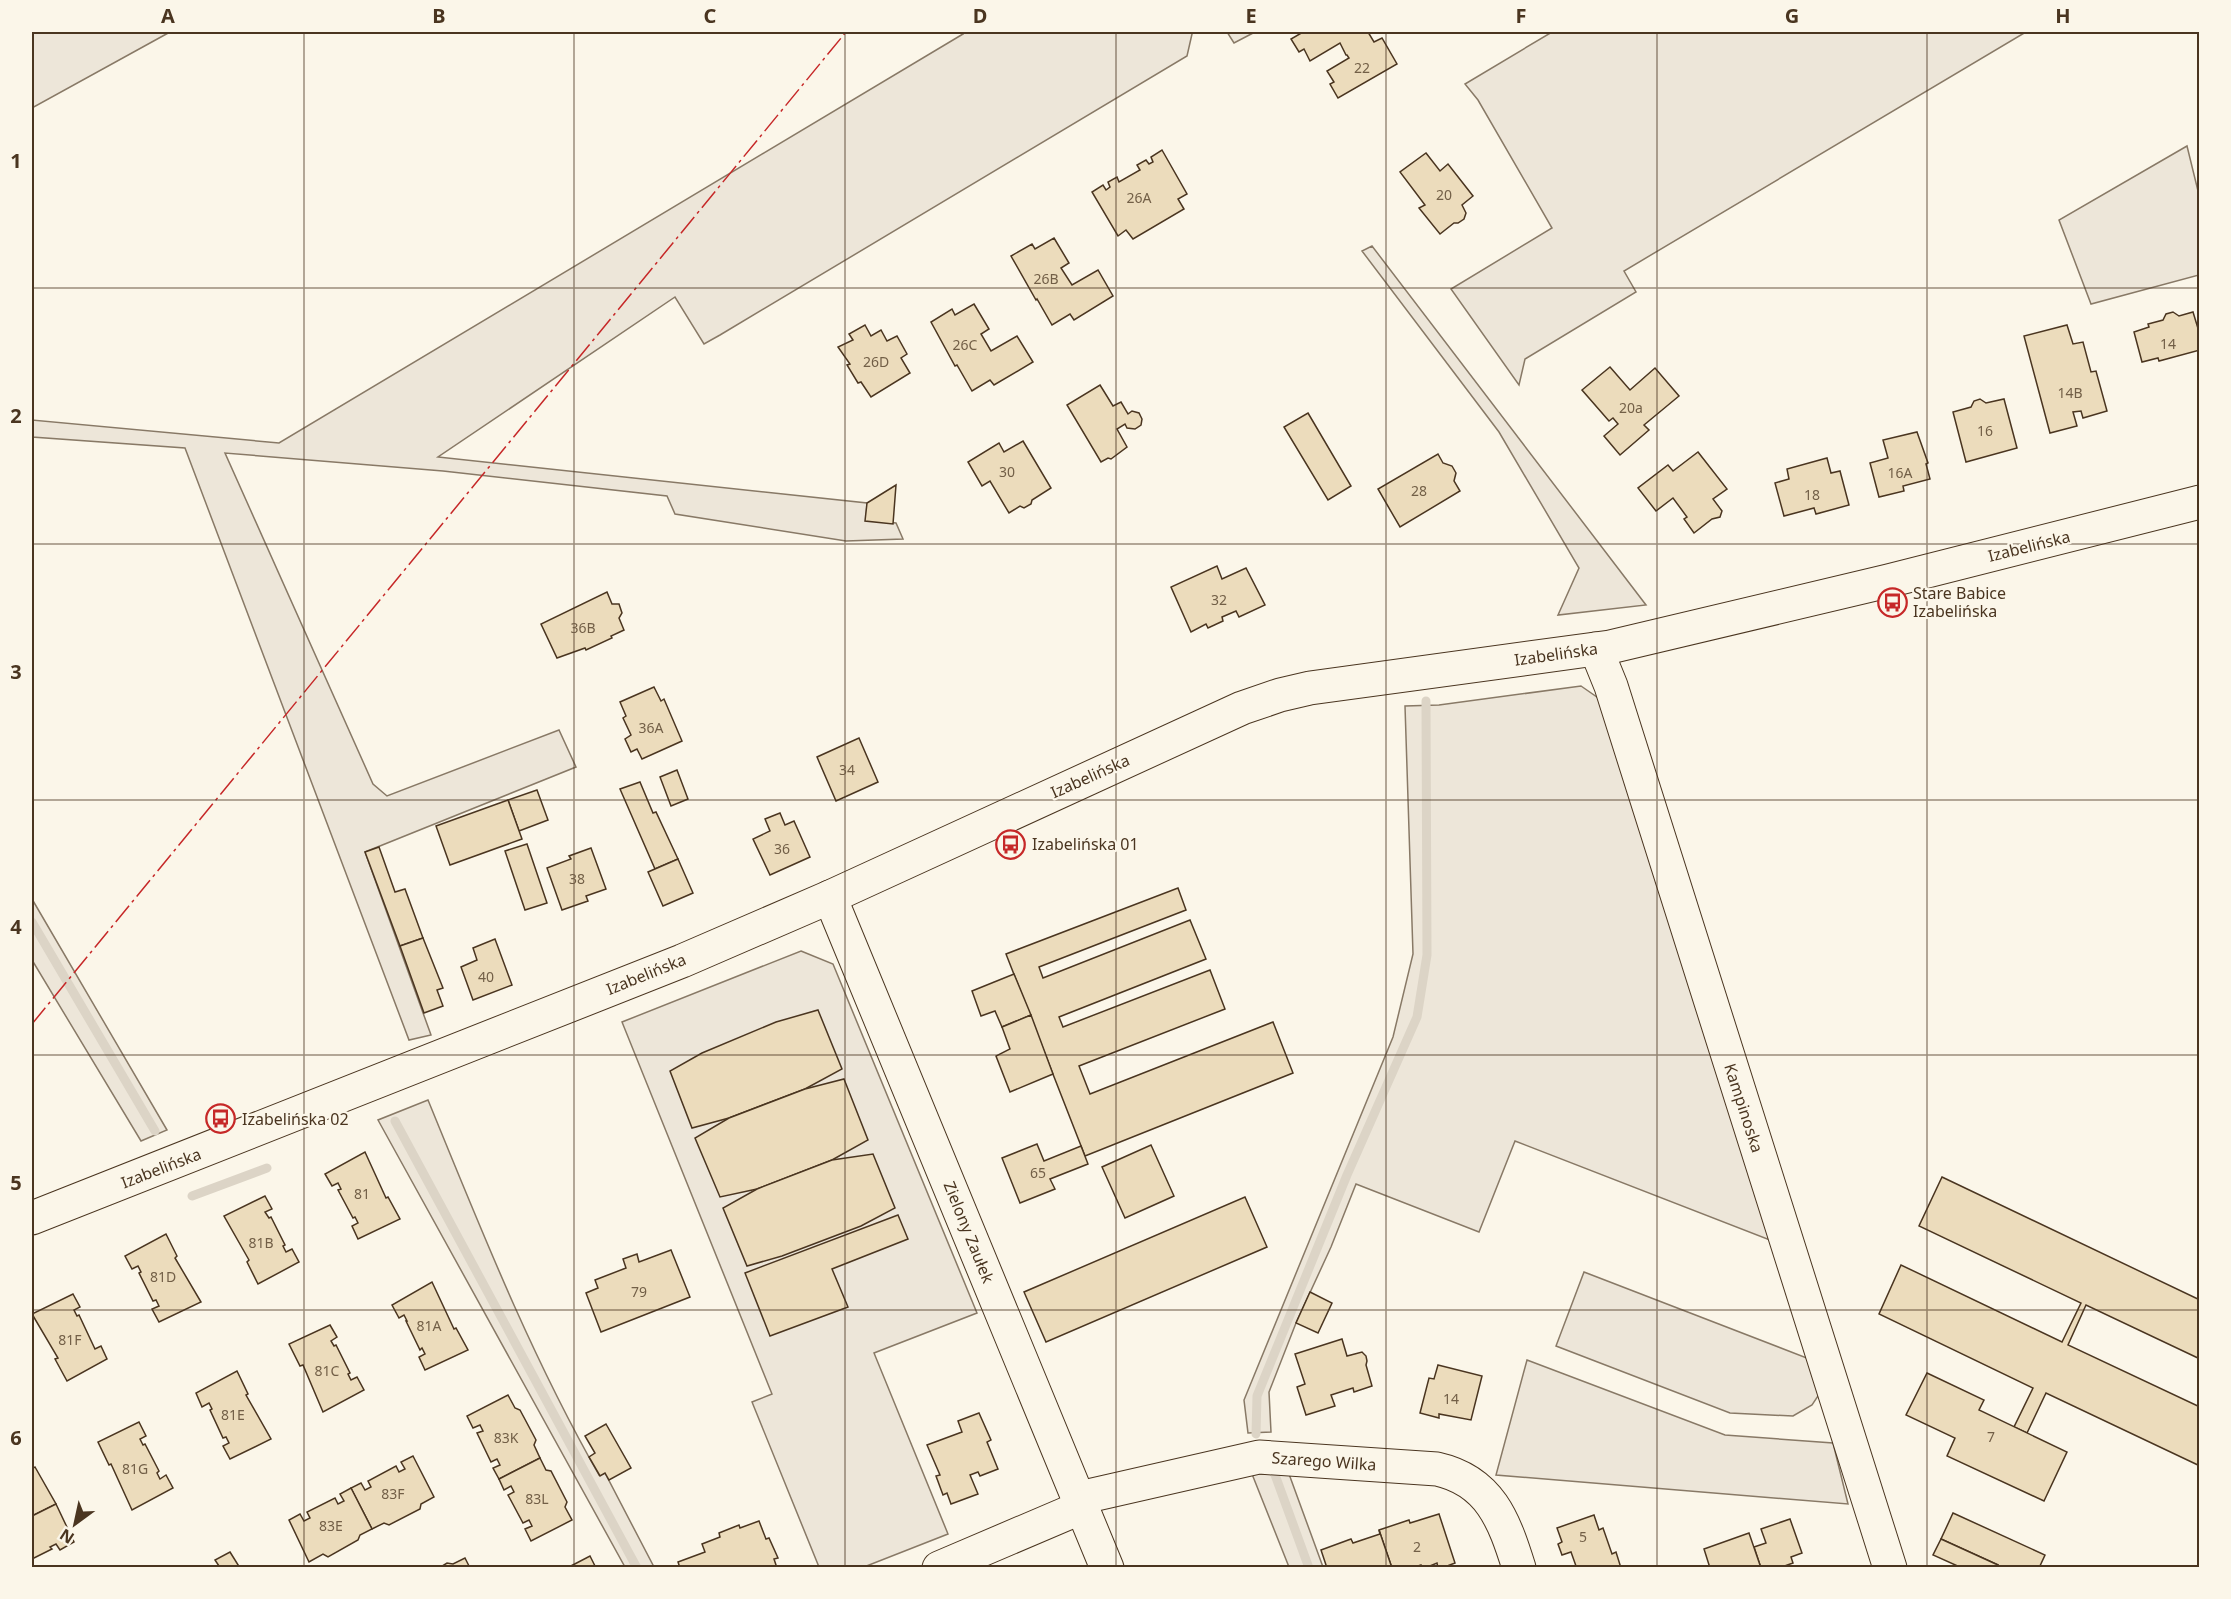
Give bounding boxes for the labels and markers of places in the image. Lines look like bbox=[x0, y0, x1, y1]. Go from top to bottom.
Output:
place label: Stare Babice Izabelińska bbox=[1913, 582, 2006, 622]
bus stop icon: Stare Babice Izabelińska bbox=[1876, 586, 1908, 618]
bus stop icon: Izabelińska 01 bbox=[995, 828, 1027, 860]
place label: Izabelińska 01 bbox=[1032, 833, 1139, 855]
bus stop icon: Izabelińska 02 bbox=[205, 1103, 237, 1135]
place label: Izabelińska 02 bbox=[242, 1108, 349, 1130]

